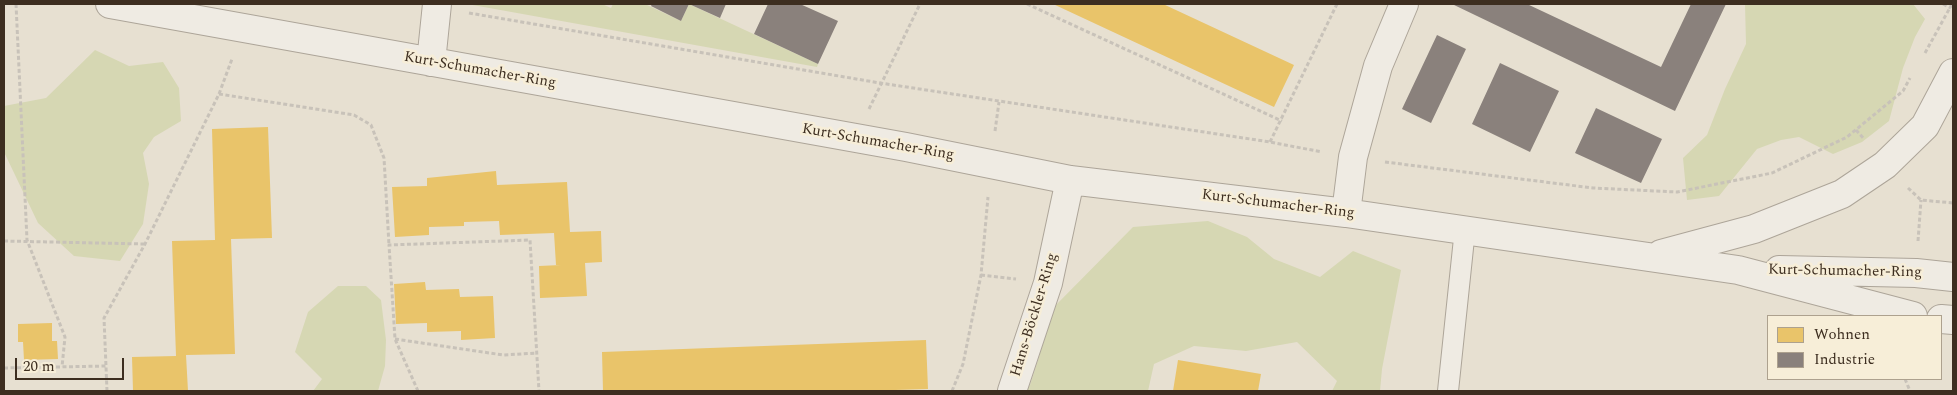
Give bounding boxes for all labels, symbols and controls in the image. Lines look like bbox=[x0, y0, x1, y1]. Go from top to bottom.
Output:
street label: Kurt-Schumacher-Ring bbox=[403, 49, 557, 93]
street label: Kurt-Schumacher-Ring bbox=[801, 121, 955, 165]
street label: Kurt-Schumacher-Ring bbox=[1200, 187, 1356, 223]
street label: Hans-Böckler-Ring bbox=[1008, 251, 1062, 379]
street label: Kurt-Schumacher-Ring bbox=[1768, 262, 1922, 282]
legend bbox=[1767, 315, 1942, 380]
text: Wohnen bbox=[1814, 323, 1870, 346]
scale bar bbox=[18, 348, 126, 380]
text: Industrie bbox=[1814, 348, 1875, 371]
text: 20 m bbox=[23, 355, 55, 378]

